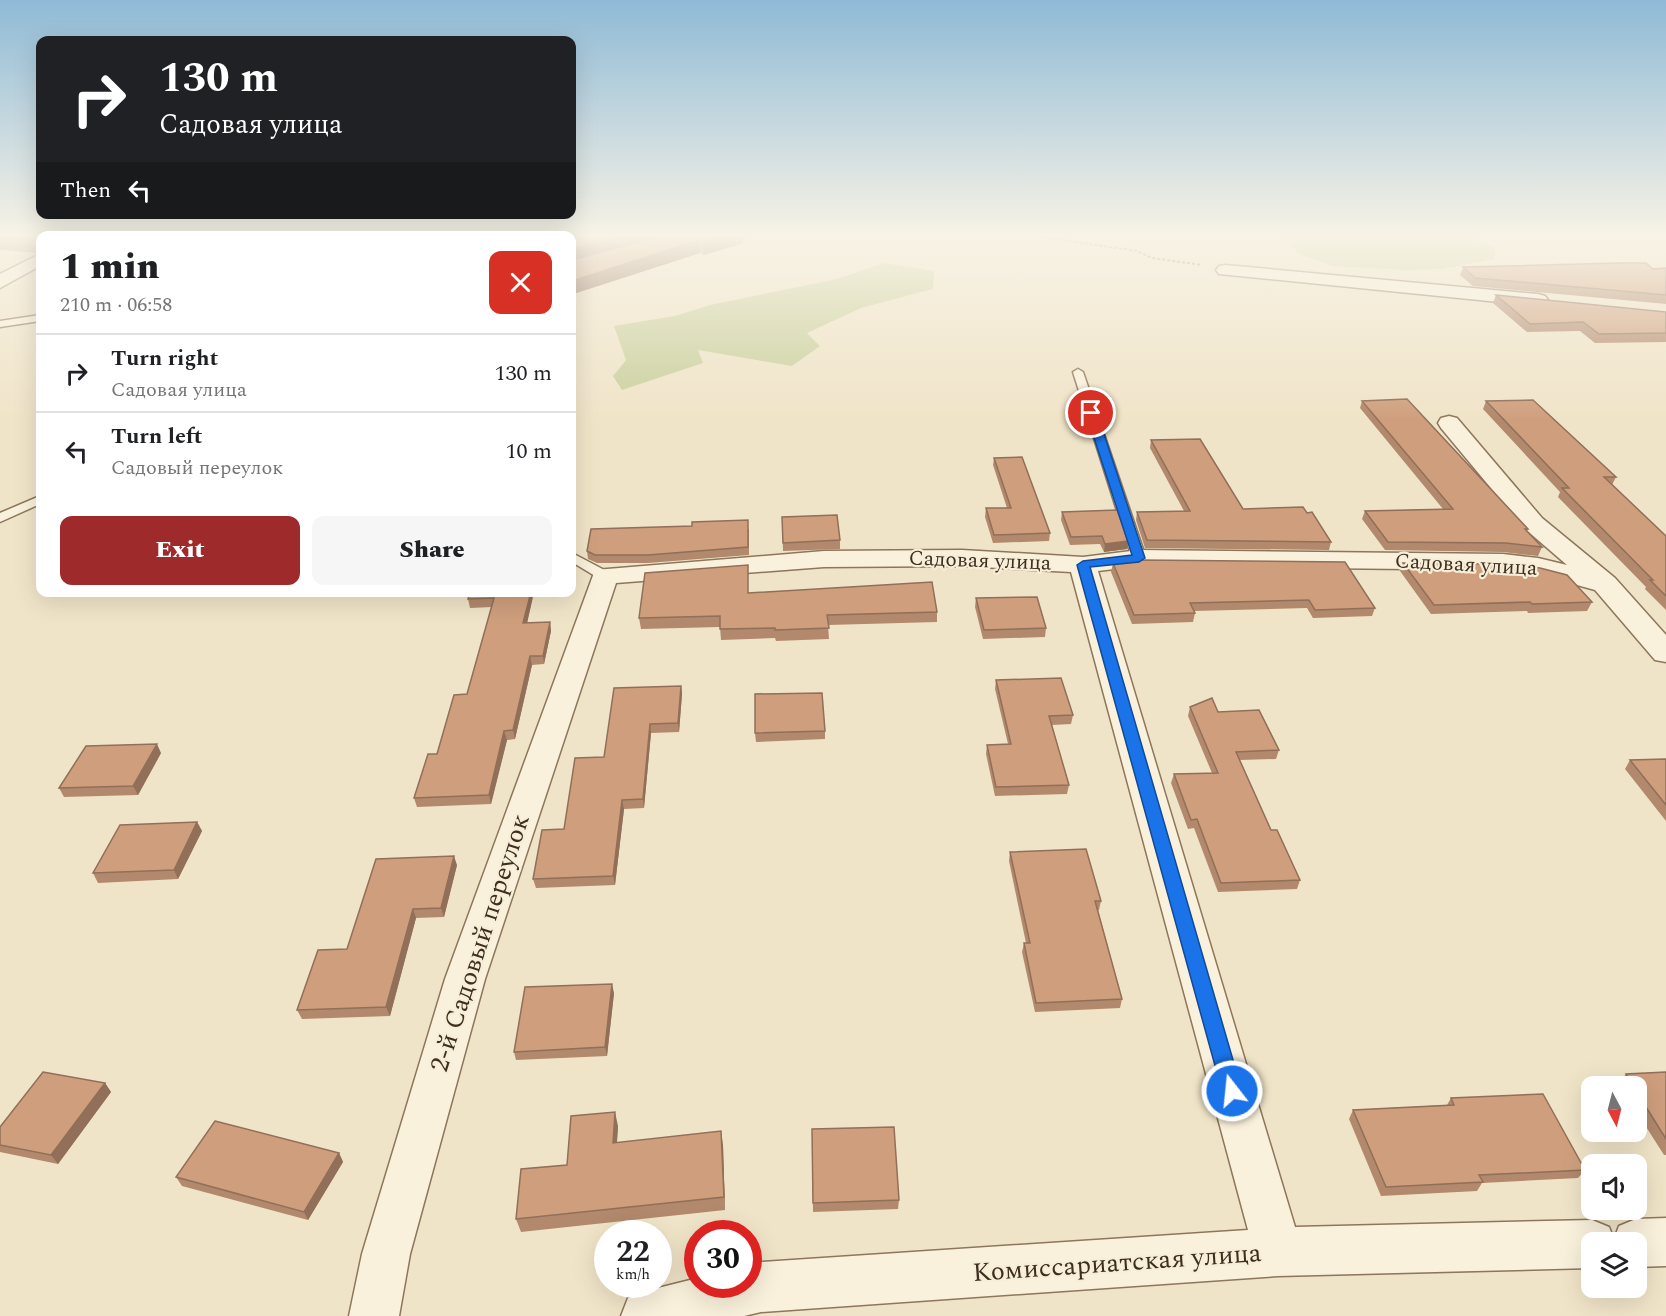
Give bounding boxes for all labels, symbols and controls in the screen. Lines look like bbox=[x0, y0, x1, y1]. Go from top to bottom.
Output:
text: 130 m bbox=[159, 47, 278, 110]
icon: right bbox=[60, 60, 138, 138]
text: Садовая улица bbox=[159, 104, 342, 146]
text: Then bbox=[60, 174, 111, 207]
icon: left bbox=[123, 174, 156, 207]
text: 1 min bbox=[60, 240, 160, 295]
button: close bbox=[489, 251, 552, 314]
text: 210 m · 06:58 bbox=[60, 290, 172, 320]
text: Turn right bbox=[111, 342, 218, 375]
icon: right bbox=[60, 357, 93, 390]
text: 130 m bbox=[495, 357, 552, 390]
text: Садовая улица bbox=[111, 375, 247, 405]
pin bbox=[1065, 387, 1116, 438]
icon: arrive bbox=[1074, 396, 1107, 429]
text: Turn left bbox=[111, 420, 203, 453]
icon: left bbox=[60, 435, 93, 468]
text: 10 m bbox=[506, 435, 552, 468]
text: Садовый переулок bbox=[111, 453, 283, 483]
button: Exit bbox=[60, 516, 300, 585]
button: Share bbox=[312, 516, 552, 585]
street label: Садовая улица bbox=[908, 543, 1053, 580]
street label: Садовая улица bbox=[1394, 545, 1539, 585]
street label: 2-й Садовый переулок bbox=[419, 809, 541, 1077]
position arrow bbox=[1200, 1059, 1264, 1123]
north arrow bbox=[1581, 1076, 1647, 1142]
map controls bbox=[1581, 1076, 1647, 1298]
button: sound bbox=[1581, 1154, 1647, 1220]
speed limit sign: 30 bbox=[684, 1220, 762, 1298]
text: 22 bbox=[616, 1229, 650, 1275]
button: layers bbox=[1581, 1232, 1647, 1298]
street label: Комиссариатская улица bbox=[971, 1233, 1263, 1293]
text: km/h bbox=[616, 1263, 650, 1286]

